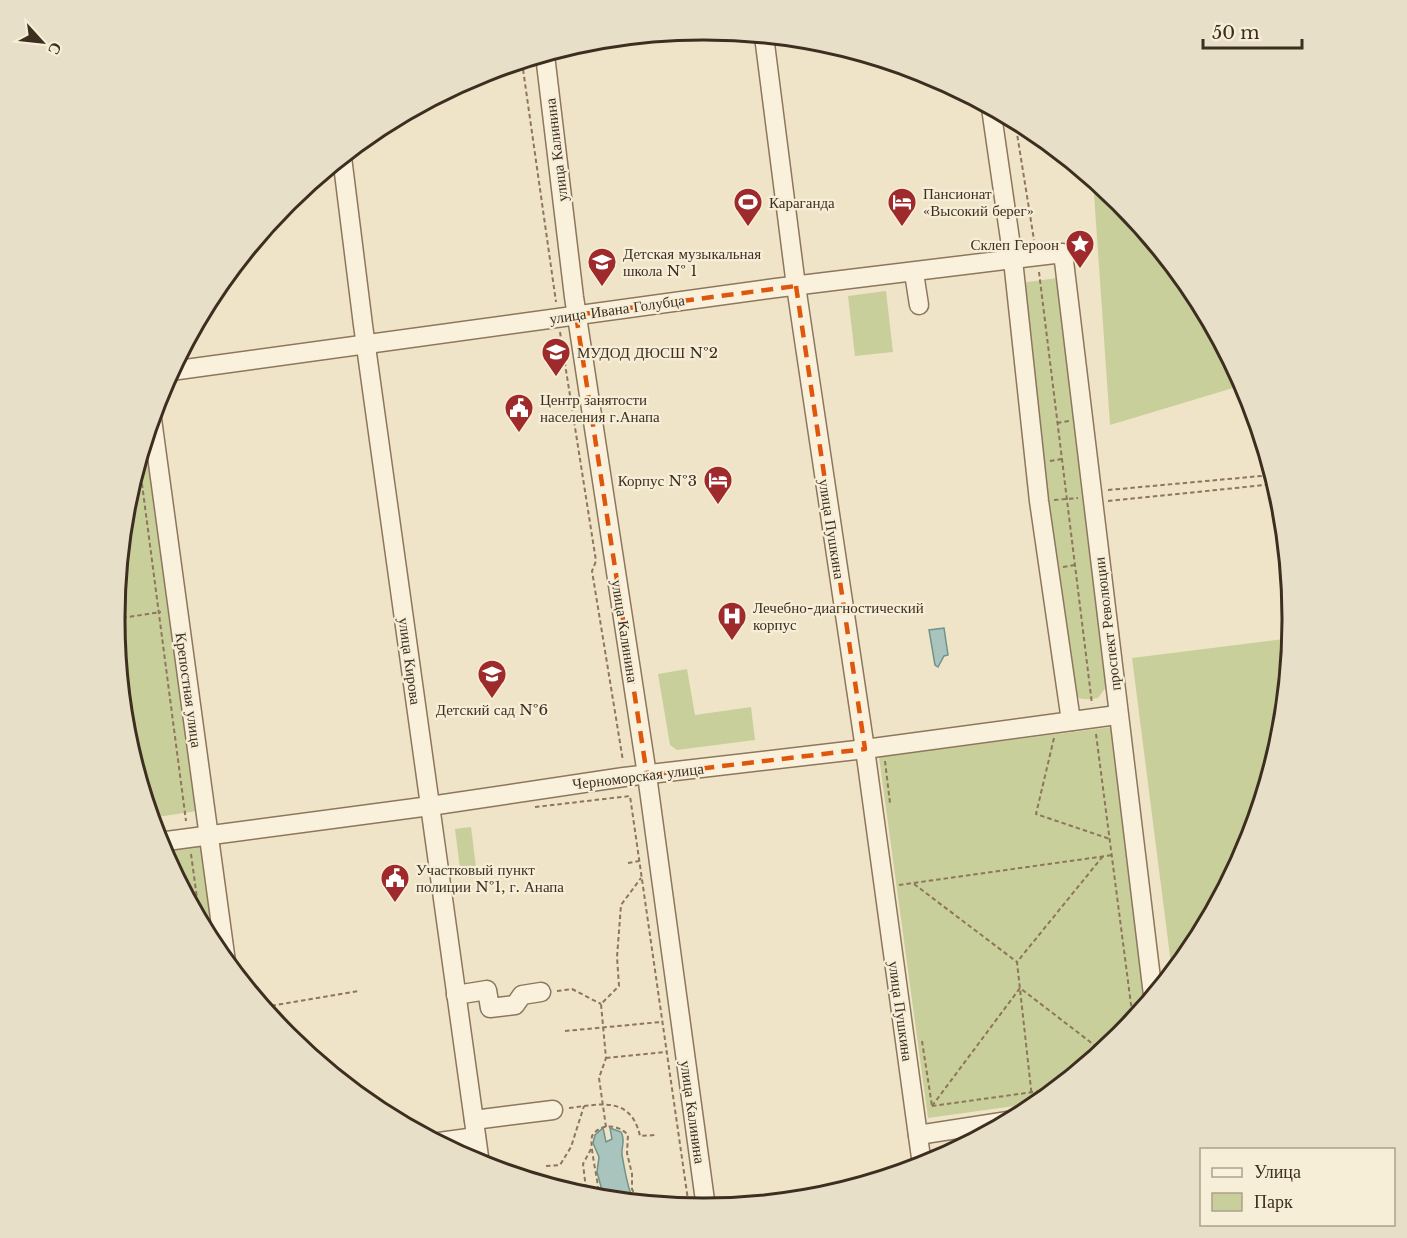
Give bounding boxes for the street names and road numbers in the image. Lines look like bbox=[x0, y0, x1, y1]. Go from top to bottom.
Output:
street label: улица Калинина bbox=[540, 97, 572, 203]
street label: улица Ивана Голубца bbox=[548, 290, 686, 328]
street label: улица Пушкина bbox=[815, 478, 849, 581]
street label: проспект Революции bbox=[1089, 556, 1125, 692]
street label: улица Калинина bbox=[607, 578, 643, 684]
street label: улица Кирова bbox=[394, 616, 426, 706]
street label: Крепостная улица bbox=[172, 631, 207, 749]
street label: Черноморская улица bbox=[571, 758, 705, 793]
street label: улица Пушкина bbox=[885, 960, 917, 1063]
street label: улица Калинина bbox=[676, 1059, 710, 1165]

